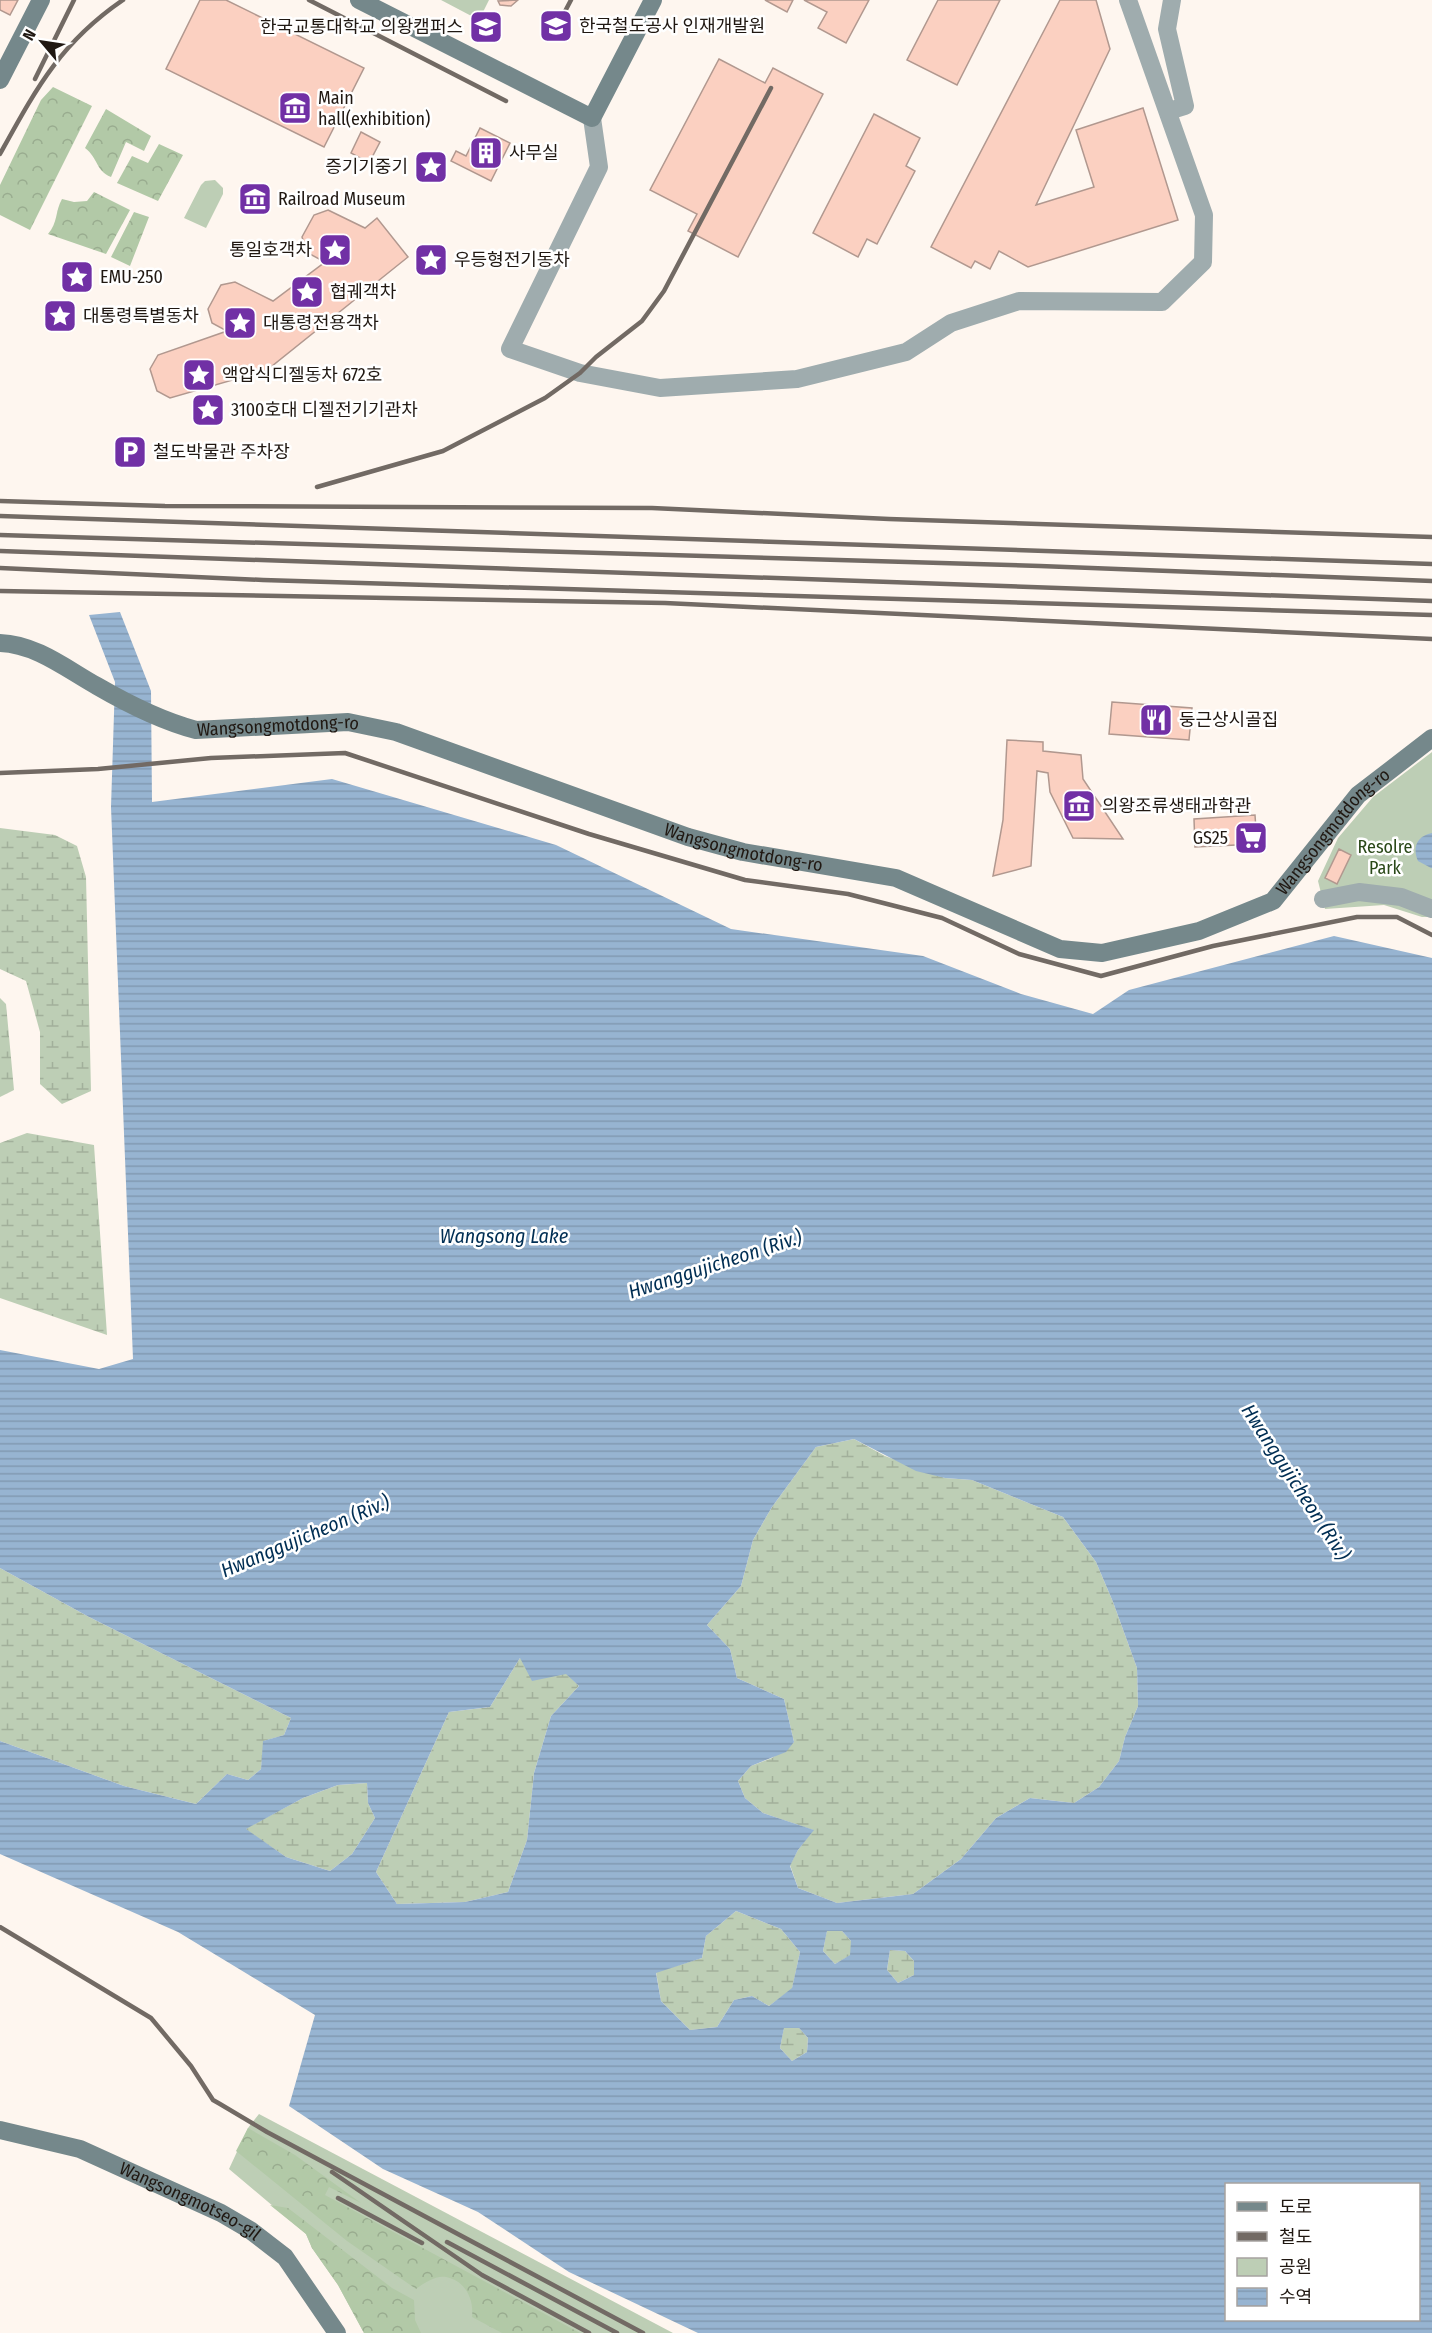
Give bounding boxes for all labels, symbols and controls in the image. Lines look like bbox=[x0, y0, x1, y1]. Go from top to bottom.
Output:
school or university icon: 한국철도공사 인재개발원 bbox=[538, 8, 574, 44]
school or university icon: 한국교통대학교 의왕캠퍼스 bbox=[468, 9, 504, 45]
north arrow bbox=[12, 12, 72, 72]
place label: 한국철도공사 인재개발원 bbox=[579, 15, 765, 37]
place label: 한국교통대학교 의왕캠퍼스 bbox=[260, 16, 463, 38]
text: N bbox=[19, 26, 40, 44]
place label: Main hall(exhibition) bbox=[318, 87, 430, 130]
museum icon: Main hall(exhibition) bbox=[277, 90, 313, 126]
building icon: 사무실 bbox=[468, 135, 504, 171]
place label: 사무실 bbox=[509, 142, 559, 164]
place icon: 증기기중기 bbox=[413, 149, 449, 185]
place label: 증기기중기 bbox=[325, 156, 408, 178]
museum icon: Railroad Museum bbox=[237, 181, 273, 217]
place label: Railroad Museum bbox=[278, 188, 406, 210]
place icon: 통일호객차 bbox=[317, 232, 353, 268]
place label: 통일호객차 bbox=[229, 239, 312, 261]
place icon: 우등형전기동차 bbox=[413, 242, 449, 278]
place label: 우등형전기동차 bbox=[454, 249, 570, 271]
place icon: EMU-250 bbox=[59, 259, 95, 295]
place label: EMU-250 bbox=[100, 266, 163, 288]
place icon: 협궤객차 bbox=[289, 274, 325, 310]
place label: 협궤객차 bbox=[330, 281, 397, 303]
place icon: 대통령특별동차 bbox=[42, 298, 78, 334]
place label: 대통령특별동차 bbox=[83, 305, 199, 327]
place icon: 대통령전용객차 bbox=[222, 305, 258, 341]
place label: 대통령전용객차 bbox=[263, 312, 379, 334]
place icon: 액압식디젤동차 672호 bbox=[181, 357, 217, 393]
place label: 액압식디젤동차 672호 bbox=[222, 364, 382, 386]
place icon: 3100호대 디젤전기기관차 bbox=[190, 392, 226, 428]
place label: 3100호대 디젤전기기관차 bbox=[231, 399, 418, 421]
parking icon: 철도박물관 주차장 bbox=[112, 434, 148, 470]
place label: 철도박물관 주차장 bbox=[153, 441, 290, 463]
restaurant icon: 둥근상시골집 bbox=[1138, 702, 1174, 738]
place label: 둥근상시골집 bbox=[1179, 709, 1278, 731]
street label: Wangsongmotdong-ro bbox=[196, 711, 361, 741]
street label: Wangsongmotdong-ro bbox=[1271, 763, 1394, 899]
museum icon: 의왕조류생태과학관 bbox=[1061, 788, 1097, 824]
place label: 의왕조류생태과학관 bbox=[1102, 795, 1251, 817]
street label: Wangsongmotdong-ro bbox=[661, 818, 824, 876]
supermarket icon: GS25 bbox=[1233, 820, 1269, 856]
place label: GS25 bbox=[1193, 827, 1228, 849]
park label: Resolre Park bbox=[1357, 836, 1413, 879]
water label: Wangsong Lake bbox=[440, 1224, 569, 1248]
water label: Hwanggujicheon (Riv.) bbox=[625, 1225, 805, 1303]
water label: Hwanggujicheon (Riv.) bbox=[1237, 1400, 1356, 1565]
water label: Hwanggujicheon (Riv.) bbox=[217, 1489, 393, 1582]
street label: Wangsongmotseo-gil bbox=[116, 2157, 265, 2245]
legend bbox=[1225, 2183, 1420, 2321]
text: 도로 bbox=[1279, 2196, 1312, 2218]
text: 철도 bbox=[1279, 2226, 1312, 2248]
text: 공원 bbox=[1279, 2256, 1312, 2278]
text: 수역 bbox=[1279, 2286, 1312, 2308]

